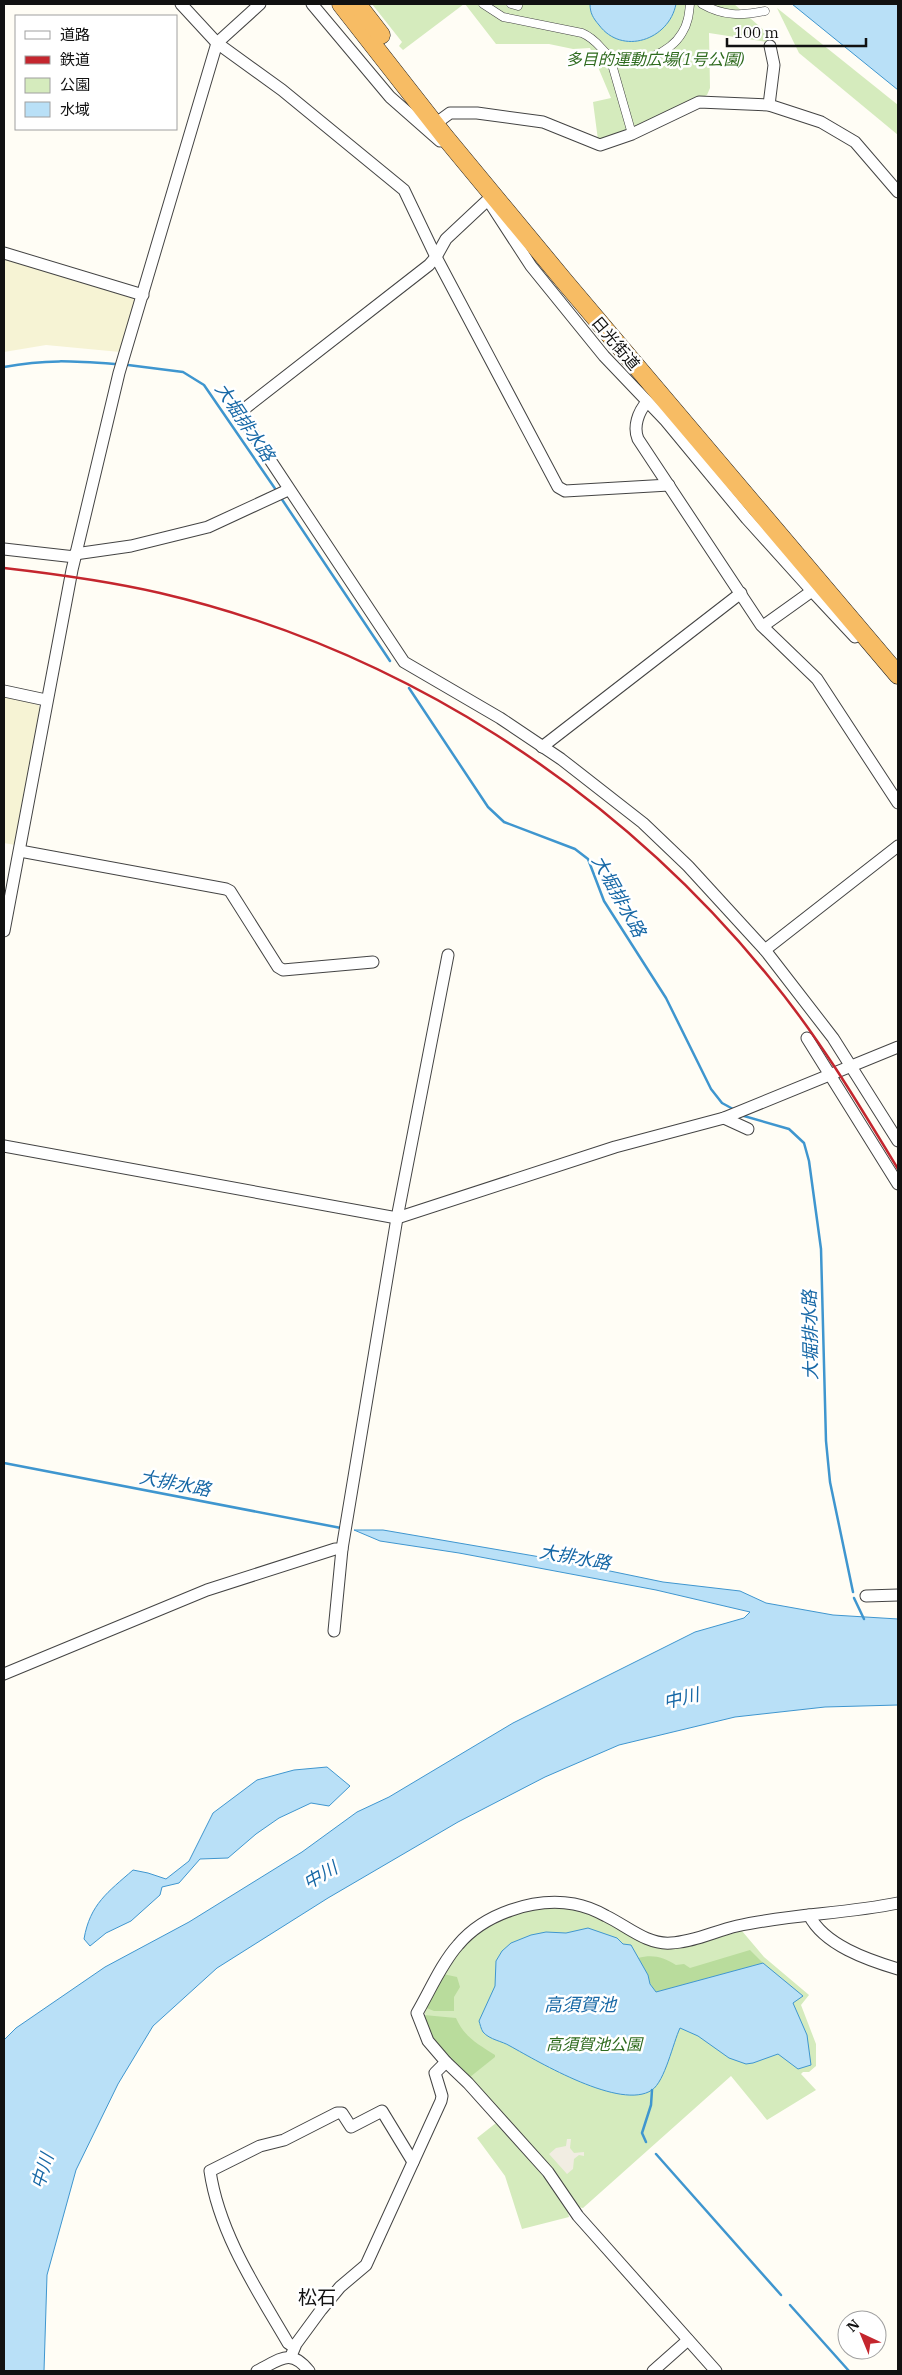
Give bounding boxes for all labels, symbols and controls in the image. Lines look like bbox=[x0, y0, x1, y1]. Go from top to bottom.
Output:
legend bbox=[15, 15, 178, 130]
scale bar bbox=[727, 15, 866, 47]
text: 100 m bbox=[734, 23, 779, 42]
text: 道路 bbox=[60, 25, 90, 44]
park label: 多目的運動広場(1号公園) bbox=[566, 49, 744, 69]
text: 鉄道 bbox=[60, 50, 90, 69]
text: 公園 bbox=[60, 75, 90, 94]
text: 水域 bbox=[60, 100, 90, 119]
street label: 日光街道 bbox=[588, 312, 644, 374]
water label: 大堀排水路 bbox=[210, 378, 281, 467]
water label: 大堀排水路 bbox=[587, 851, 652, 943]
water label: 大堀排水路 bbox=[798, 1288, 822, 1380]
water label: 大排水路 bbox=[137, 1465, 214, 1502]
water label: 大排水路 bbox=[538, 1539, 614, 1575]
water label: 中川 bbox=[661, 1682, 703, 1713]
water label: 中川 bbox=[299, 1855, 343, 1894]
water label: 高須賀池 bbox=[544, 1993, 618, 2016]
park label: 高須賀池公園 bbox=[546, 2034, 644, 2054]
water label: 中川 bbox=[26, 2149, 59, 2192]
district label: 松石 bbox=[298, 2285, 336, 2309]
north arrow bbox=[837, 2310, 887, 2360]
text: N bbox=[843, 2315, 863, 2336]

